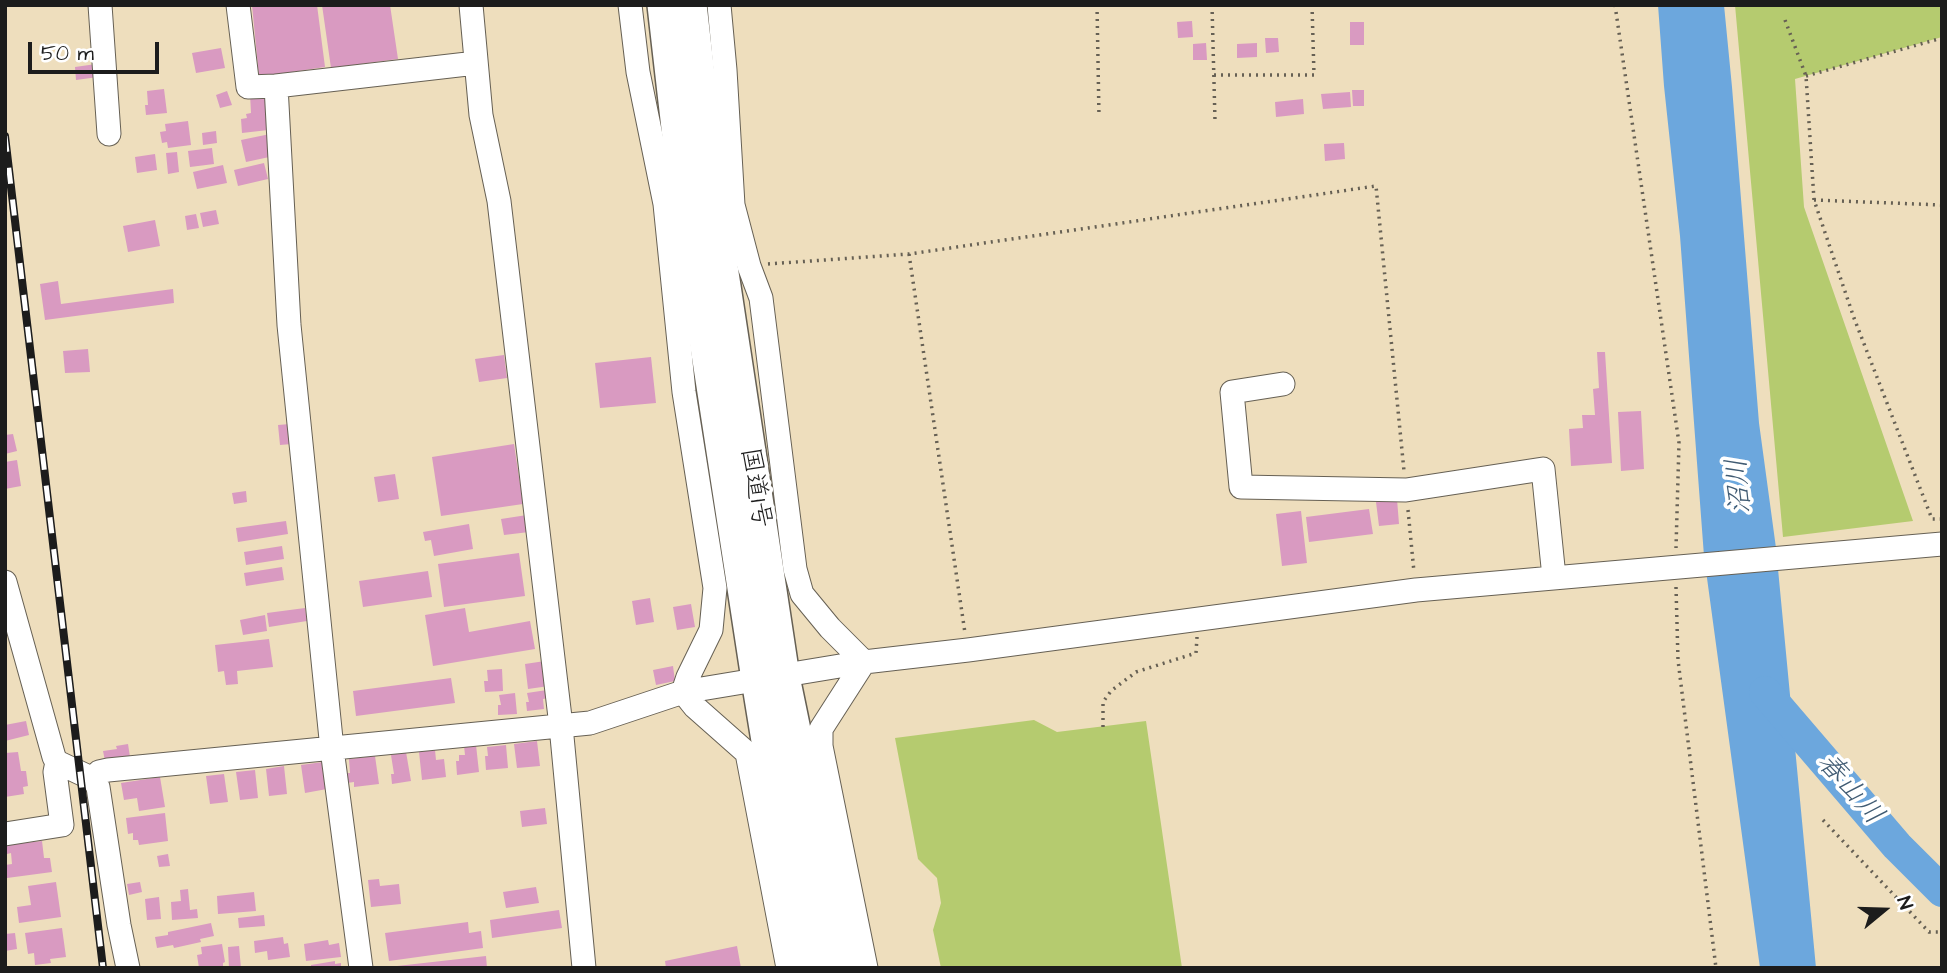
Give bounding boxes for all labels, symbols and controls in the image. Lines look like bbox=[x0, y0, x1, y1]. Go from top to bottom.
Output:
scale bar bbox=[32, 28, 163, 72]
text: 50 m bbox=[41, 39, 94, 68]
street label: 国道1号 bbox=[732, 445, 776, 531]
water label: 沼川 bbox=[1722, 457, 1760, 515]
water label: 春山川 bbox=[1809, 747, 1889, 833]
north arrow bbox=[1849, 875, 1919, 945]
text: N bbox=[1890, 893, 1919, 913]

